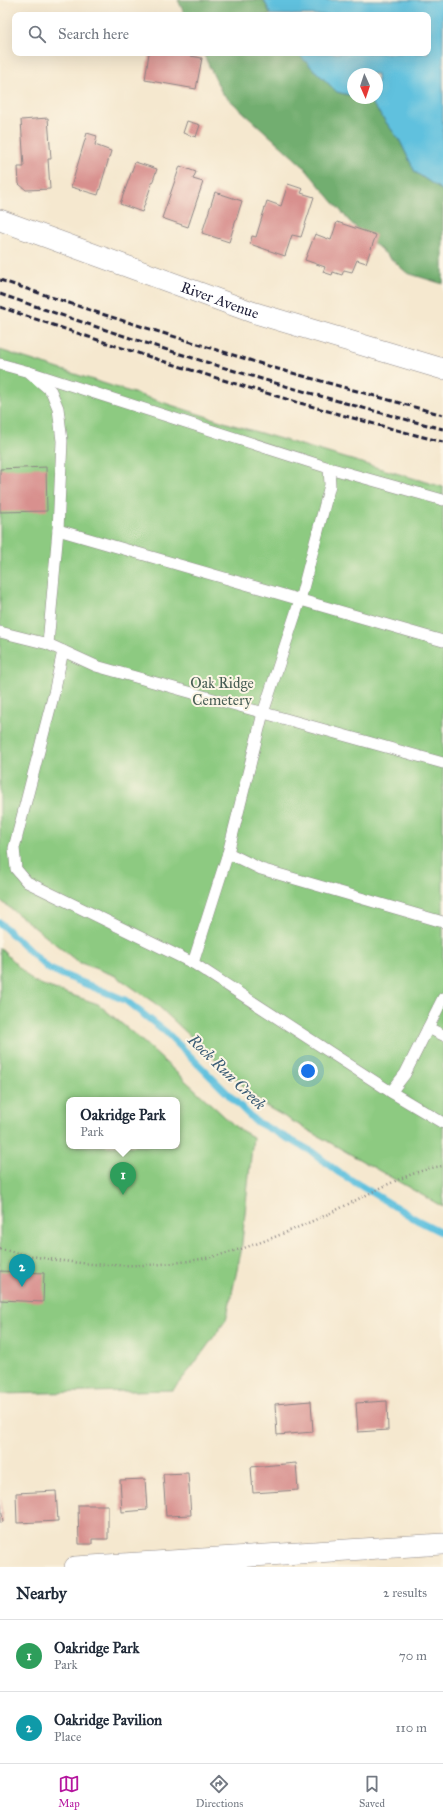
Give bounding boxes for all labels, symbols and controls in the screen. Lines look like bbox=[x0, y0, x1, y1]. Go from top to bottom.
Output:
search box bbox=[12, 12, 431, 56]
icon: search bbox=[26, 23, 48, 45]
text: Search here bbox=[58, 25, 129, 43]
north arrow bbox=[347, 68, 383, 104]
street label: River Avenue bbox=[178, 278, 261, 323]
park label: Oak Ridge Cemetery bbox=[190, 674, 254, 709]
water label: Rock Run Creek bbox=[183, 1030, 270, 1114]
your location bbox=[298, 1061, 318, 1081]
popup bbox=[66, 1097, 180, 1149]
text: Oakridge Park bbox=[80, 1106, 166, 1124]
text: Park bbox=[80, 1124, 104, 1140]
pin: 1 bbox=[110, 1162, 136, 1195]
pin: 2 bbox=[9, 1254, 35, 1287]
text: Nearby bbox=[16, 1583, 67, 1604]
text: 2 results bbox=[383, 1585, 427, 1601]
text: Oakridge Park bbox=[54, 1639, 140, 1657]
text: 1 bbox=[26, 1648, 32, 1664]
text: 70 m bbox=[399, 1648, 427, 1664]
text: Park bbox=[54, 1657, 78, 1673]
text: Oakridge Pavilion bbox=[54, 1711, 162, 1729]
text: 2 bbox=[26, 1720, 32, 1736]
text: 110 m bbox=[395, 1720, 427, 1736]
text: Place bbox=[54, 1729, 81, 1745]
tab: Map bbox=[58, 1773, 80, 1810]
tab: Directions bbox=[196, 1773, 243, 1810]
tab: Saved bbox=[359, 1773, 385, 1810]

